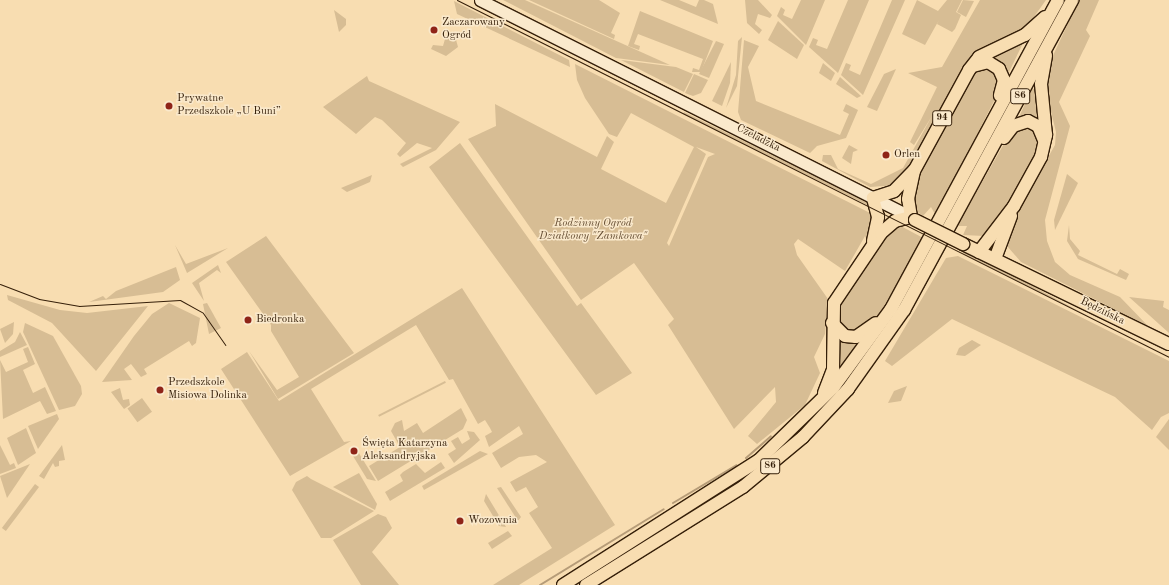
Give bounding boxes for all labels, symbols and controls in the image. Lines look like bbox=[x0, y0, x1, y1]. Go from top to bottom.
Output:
place label: Zaczarowany Ogród bbox=[442, 17, 505, 43]
marker: Zaczarowany Ogród bbox=[429, 25, 439, 35]
road number: 86 bbox=[1010, 88, 1030, 104]
place label: Prywatne Przedszkole „U Buni” bbox=[177, 93, 281, 119]
marker: Prywatne Przedszkole „U Buni” bbox=[164, 101, 174, 111]
road number: 94 bbox=[932, 110, 952, 126]
street label: Czeladzka bbox=[734, 122, 782, 156]
place label: Orlen bbox=[894, 148, 920, 162]
marker: Orlen bbox=[881, 150, 891, 160]
park label: Rodzinny Ogród Działkowy "Zamkowa" bbox=[539, 218, 647, 244]
street label: Będzińska bbox=[1078, 296, 1126, 328]
place label: Biedronka bbox=[256, 313, 304, 327]
marker: Biedronka bbox=[243, 315, 253, 325]
place label: Przedszkole Misiowa Dolinka bbox=[168, 377, 247, 403]
marker: Przedszkole Misiowa Dolinka bbox=[155, 385, 165, 395]
place label: Święta Katarzyna Aleksandryjska bbox=[362, 438, 447, 464]
marker: Święta Katarzyna Aleksandryjska bbox=[349, 446, 359, 456]
road number: 86 bbox=[760, 458, 780, 474]
place label: Wozownia bbox=[468, 514, 517, 528]
marker: Wozownia bbox=[455, 516, 465, 526]

